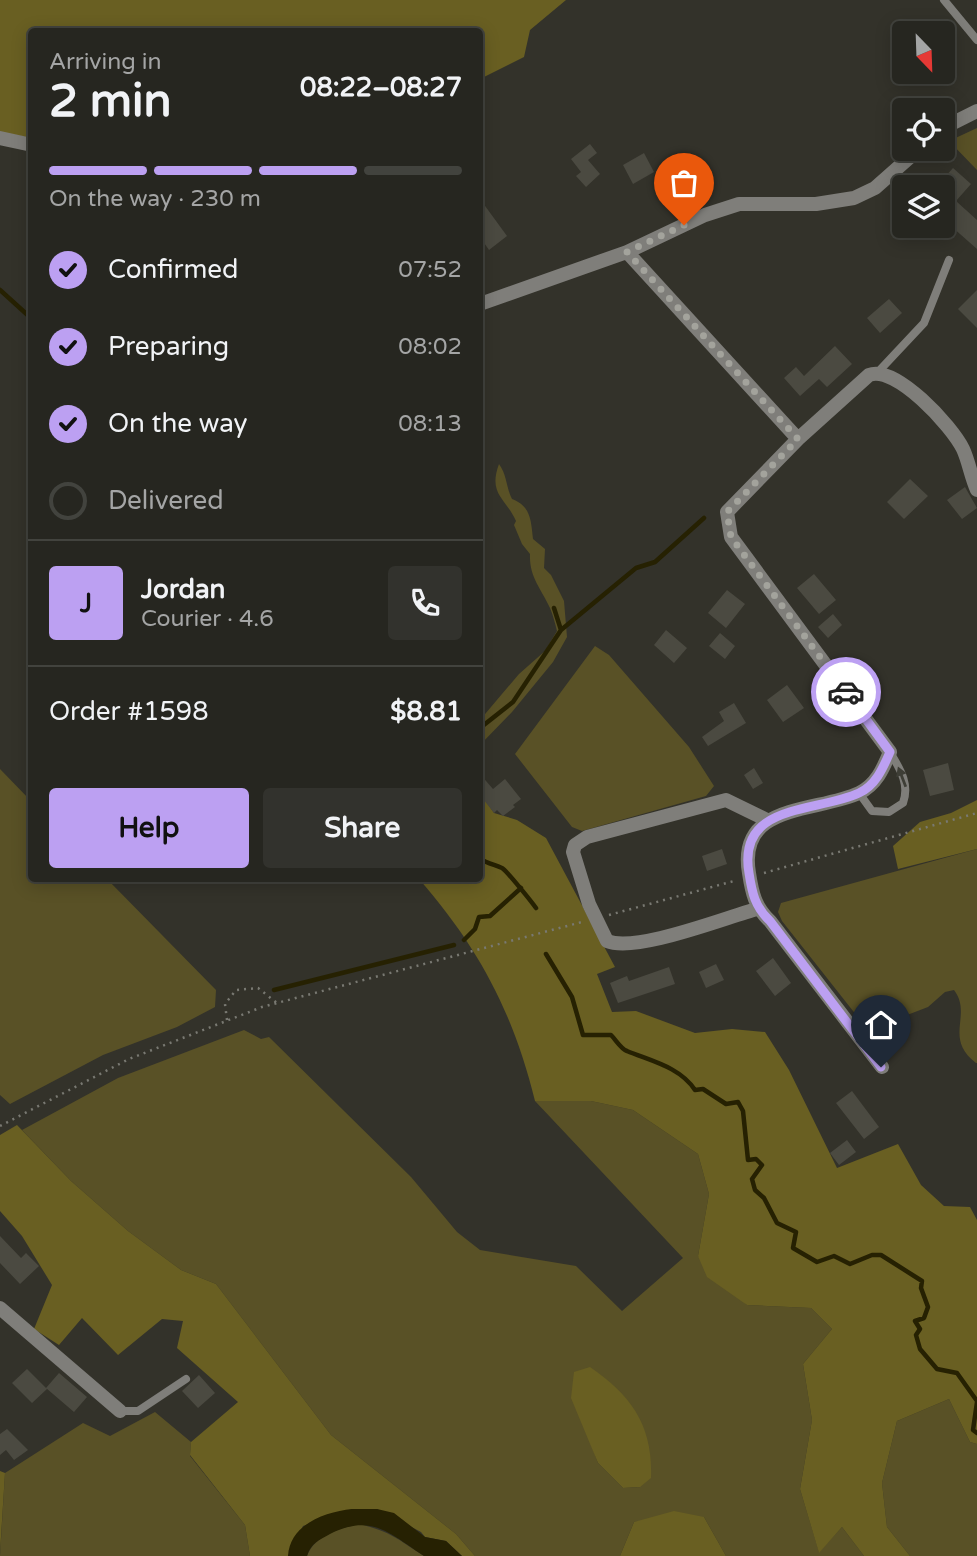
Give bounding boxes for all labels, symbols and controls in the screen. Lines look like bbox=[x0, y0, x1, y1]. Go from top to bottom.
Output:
north arrow bbox=[892, 21, 956, 84]
map controls bbox=[892, 21, 955, 238]
text: Arriving in bbox=[49, 48, 162, 76]
text: 08:22–08:27 bbox=[300, 72, 462, 103]
text: 2 min bbox=[49, 74, 172, 129]
button: locate bbox=[892, 98, 955, 161]
pin bbox=[654, 153, 714, 225]
icon: bag bbox=[665, 164, 703, 202]
button: layers bbox=[892, 175, 955, 238]
text: On the way · 230 m bbox=[49, 185, 261, 213]
icon: check bbox=[49, 251, 87, 289]
text: Confirmed bbox=[108, 254, 238, 285]
text: 07:52 bbox=[398, 256, 462, 284]
icon: check bbox=[49, 328, 87, 366]
text: Preparing bbox=[108, 331, 229, 362]
text: 08:02 bbox=[398, 333, 462, 361]
icon: check bbox=[49, 405, 87, 443]
text: On the way bbox=[108, 408, 248, 439]
text: 08:13 bbox=[398, 410, 462, 438]
text: Delivered bbox=[108, 485, 224, 516]
button: phone bbox=[388, 566, 462, 640]
text: Jordan bbox=[141, 574, 225, 605]
text: J bbox=[80, 588, 92, 619]
text: Courier · 4.6 bbox=[141, 605, 274, 633]
courier bbox=[811, 657, 881, 727]
icon: car bbox=[827, 673, 865, 711]
text: Order #1598 bbox=[49, 696, 209, 727]
text: $8.81 bbox=[390, 696, 462, 727]
one-way arrow bbox=[897, 766, 908, 787]
button: Help bbox=[49, 788, 249, 868]
button: Share bbox=[263, 788, 462, 868]
pin bbox=[851, 995, 911, 1067]
icon: home bbox=[862, 1006, 900, 1044]

